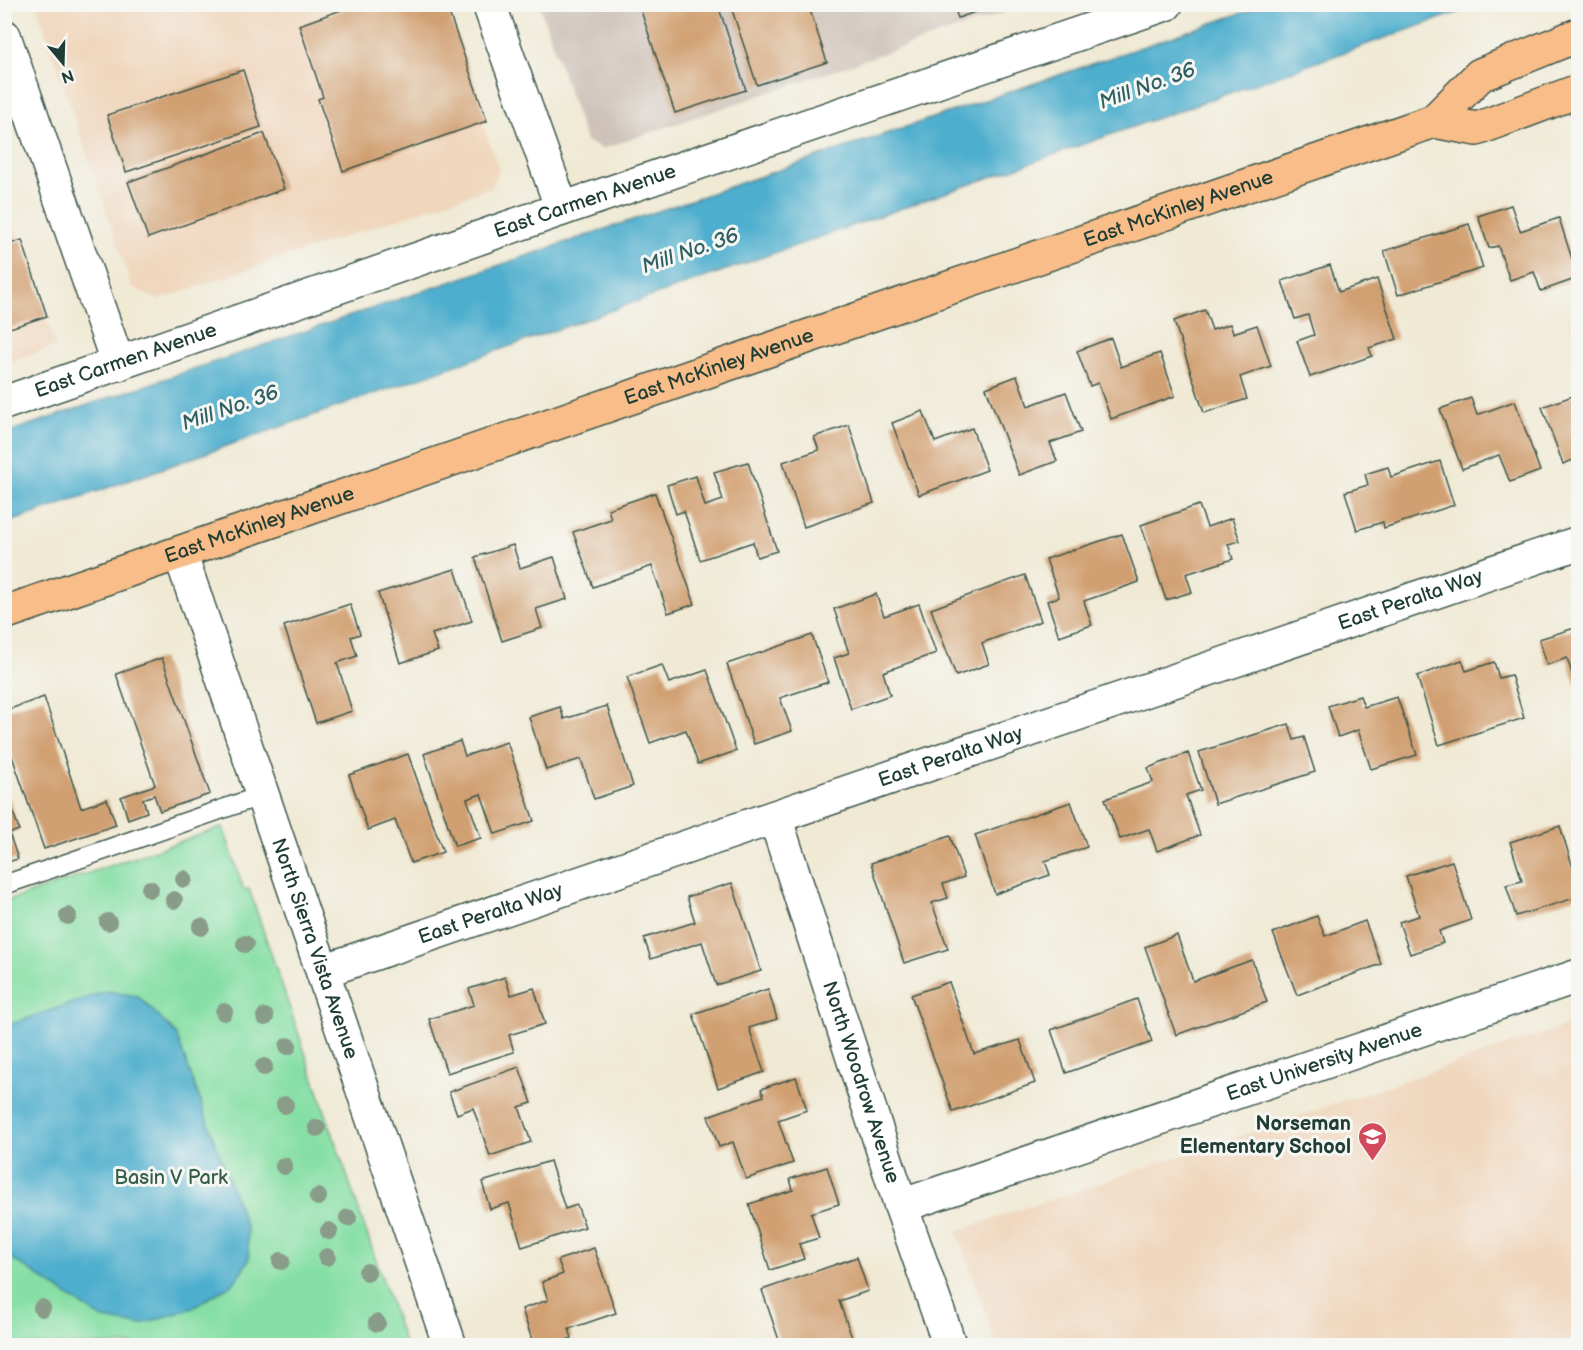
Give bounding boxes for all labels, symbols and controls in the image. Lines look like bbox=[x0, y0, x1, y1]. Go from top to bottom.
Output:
north arrow bbox=[33, 33, 93, 93]
water label: Mill No. 36 bbox=[1096, 57, 1199, 115]
text: N bbox=[59, 65, 76, 87]
street label: East Carmen Avenue bbox=[491, 159, 679, 244]
street label: East McKinley Avenue bbox=[1080, 165, 1277, 253]
water label: Mill No. 36 bbox=[638, 223, 742, 279]
street label: East Carmen Avenue bbox=[32, 318, 220, 403]
street label: East McKinley Avenue bbox=[621, 323, 817, 411]
water label: Mill No. 36 bbox=[178, 380, 282, 436]
street label: East McKinley Avenue bbox=[161, 481, 357, 569]
street label: East Peralta Way bbox=[1335, 564, 1486, 636]
street label: East Peralta Way bbox=[875, 721, 1026, 793]
street label: North Sierra Vista Avenue bbox=[266, 835, 363, 1062]
street label: East Peralta Way bbox=[415, 878, 566, 950]
street label: North Woodrow Avenue bbox=[817, 978, 905, 1187]
street label: East University Avenue bbox=[1223, 1018, 1425, 1107]
place label: Norseman Elementary School bbox=[1180, 1112, 1351, 1159]
school or university icon: Norseman Elementary School bbox=[1356, 1120, 1388, 1162]
park label: Basin V Park bbox=[114, 1166, 228, 1190]

